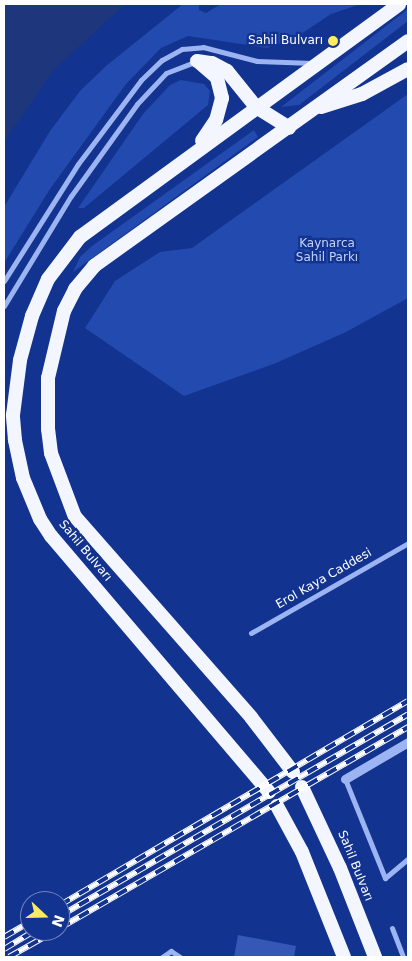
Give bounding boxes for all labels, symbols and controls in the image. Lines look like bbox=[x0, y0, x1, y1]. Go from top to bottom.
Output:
place label: Sahil Bulvarı bbox=[248, 34, 323, 48]
marker: Sahil Bulvarı bbox=[327, 35, 339, 47]
park label: Kaynarca Sahil Parkı bbox=[296, 237, 358, 265]
street label: Sahil Bulvarı bbox=[55, 518, 115, 584]
street label: Erol Kaya Caddesi bbox=[274, 546, 374, 612]
street label: Sahil Bulvarı bbox=[334, 829, 376, 903]
north arrow bbox=[20, 891, 70, 941]
text: N bbox=[49, 913, 68, 929]

